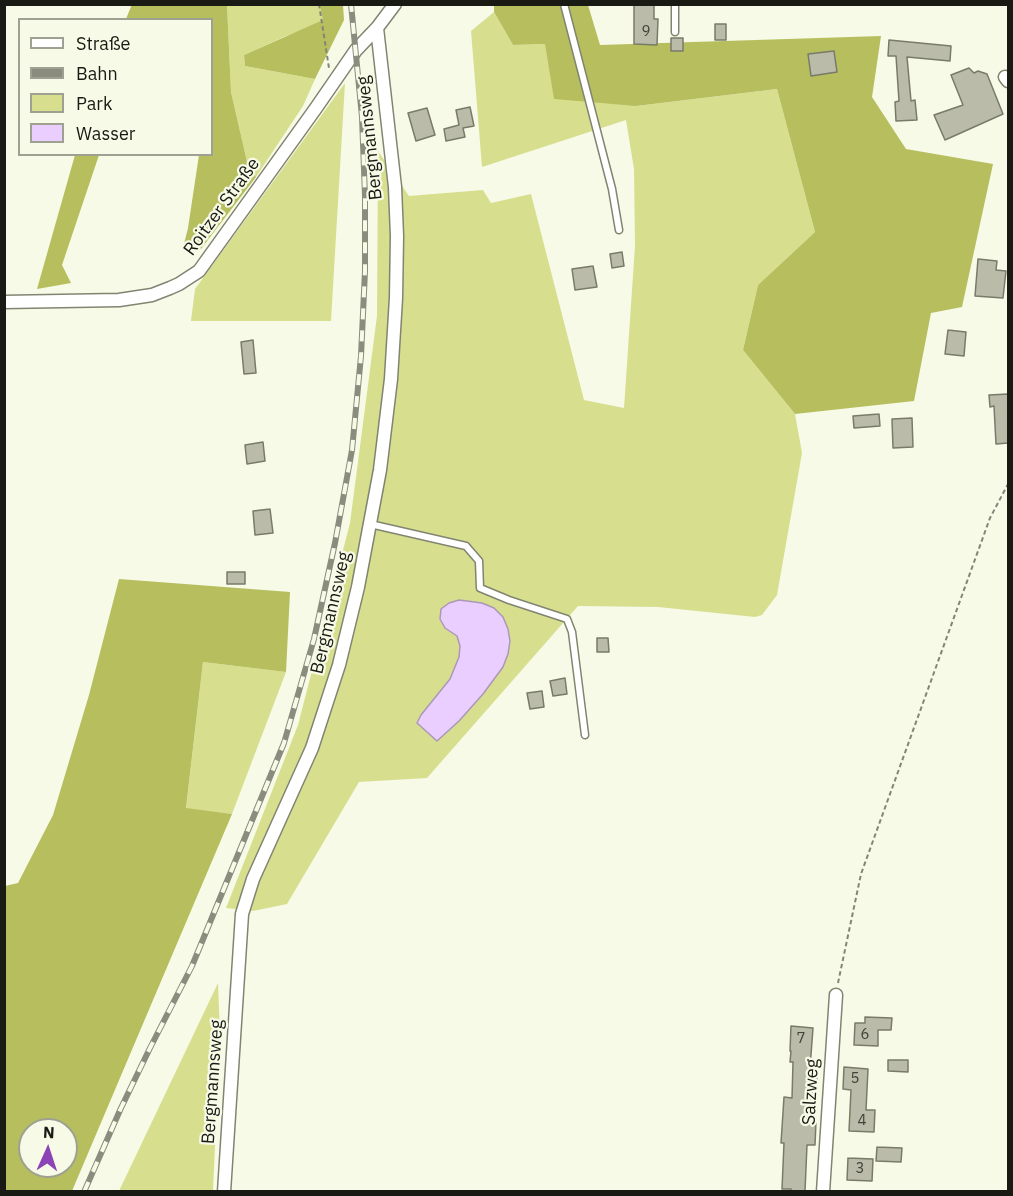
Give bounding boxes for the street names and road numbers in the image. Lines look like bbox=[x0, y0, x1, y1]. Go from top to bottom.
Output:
street label: Bergmannsweg bbox=[353, 75, 387, 201]
street label: Roitzer Straße bbox=[179, 154, 265, 260]
street label: Bergmannsweg bbox=[306, 550, 356, 676]
street label: Bergmannsweg bbox=[198, 1019, 228, 1145]
street label: Salzweg bbox=[798, 1058, 824, 1126]

